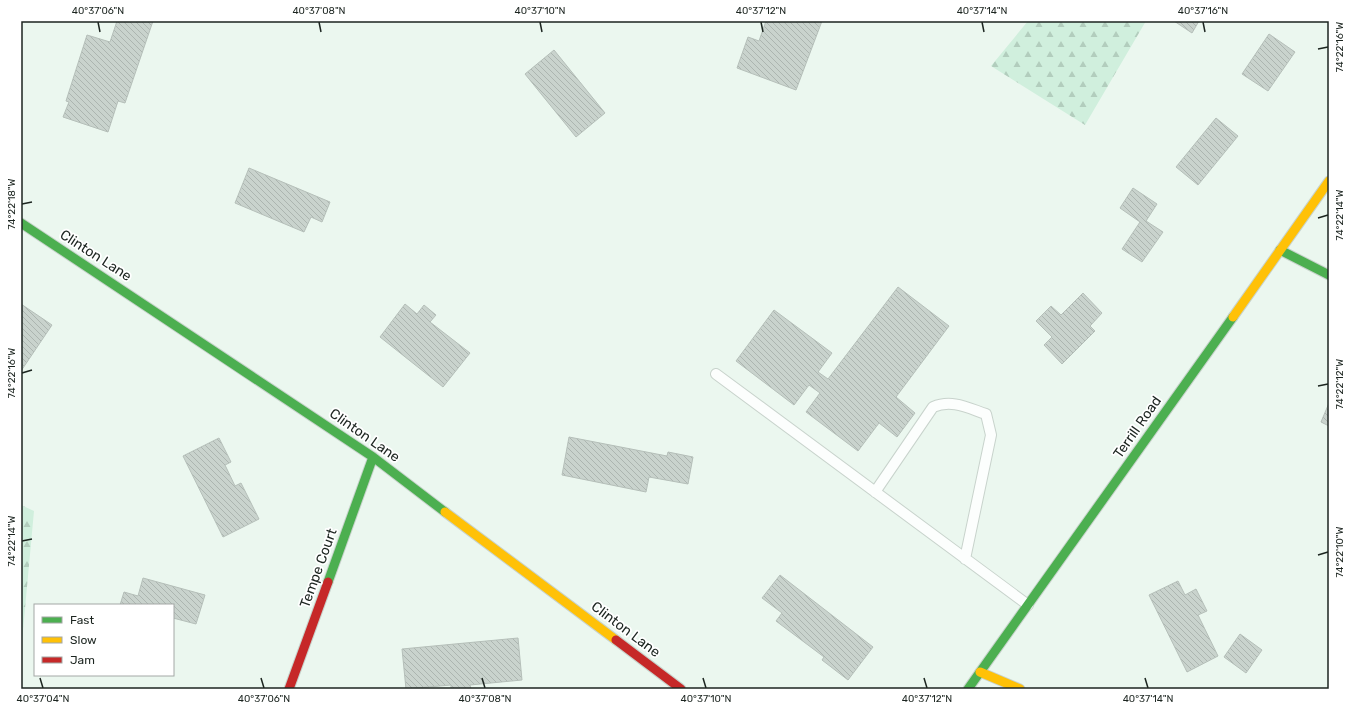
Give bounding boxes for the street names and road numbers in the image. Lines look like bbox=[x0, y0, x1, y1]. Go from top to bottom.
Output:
street label: Clinton Lane bbox=[57, 226, 135, 285]
street label: Terrill Road bbox=[1110, 393, 1165, 462]
street label: Clinton Lane bbox=[326, 405, 403, 466]
street label: Tempe Court bbox=[296, 526, 341, 610]
street label: Clinton Lane bbox=[588, 598, 664, 661]

